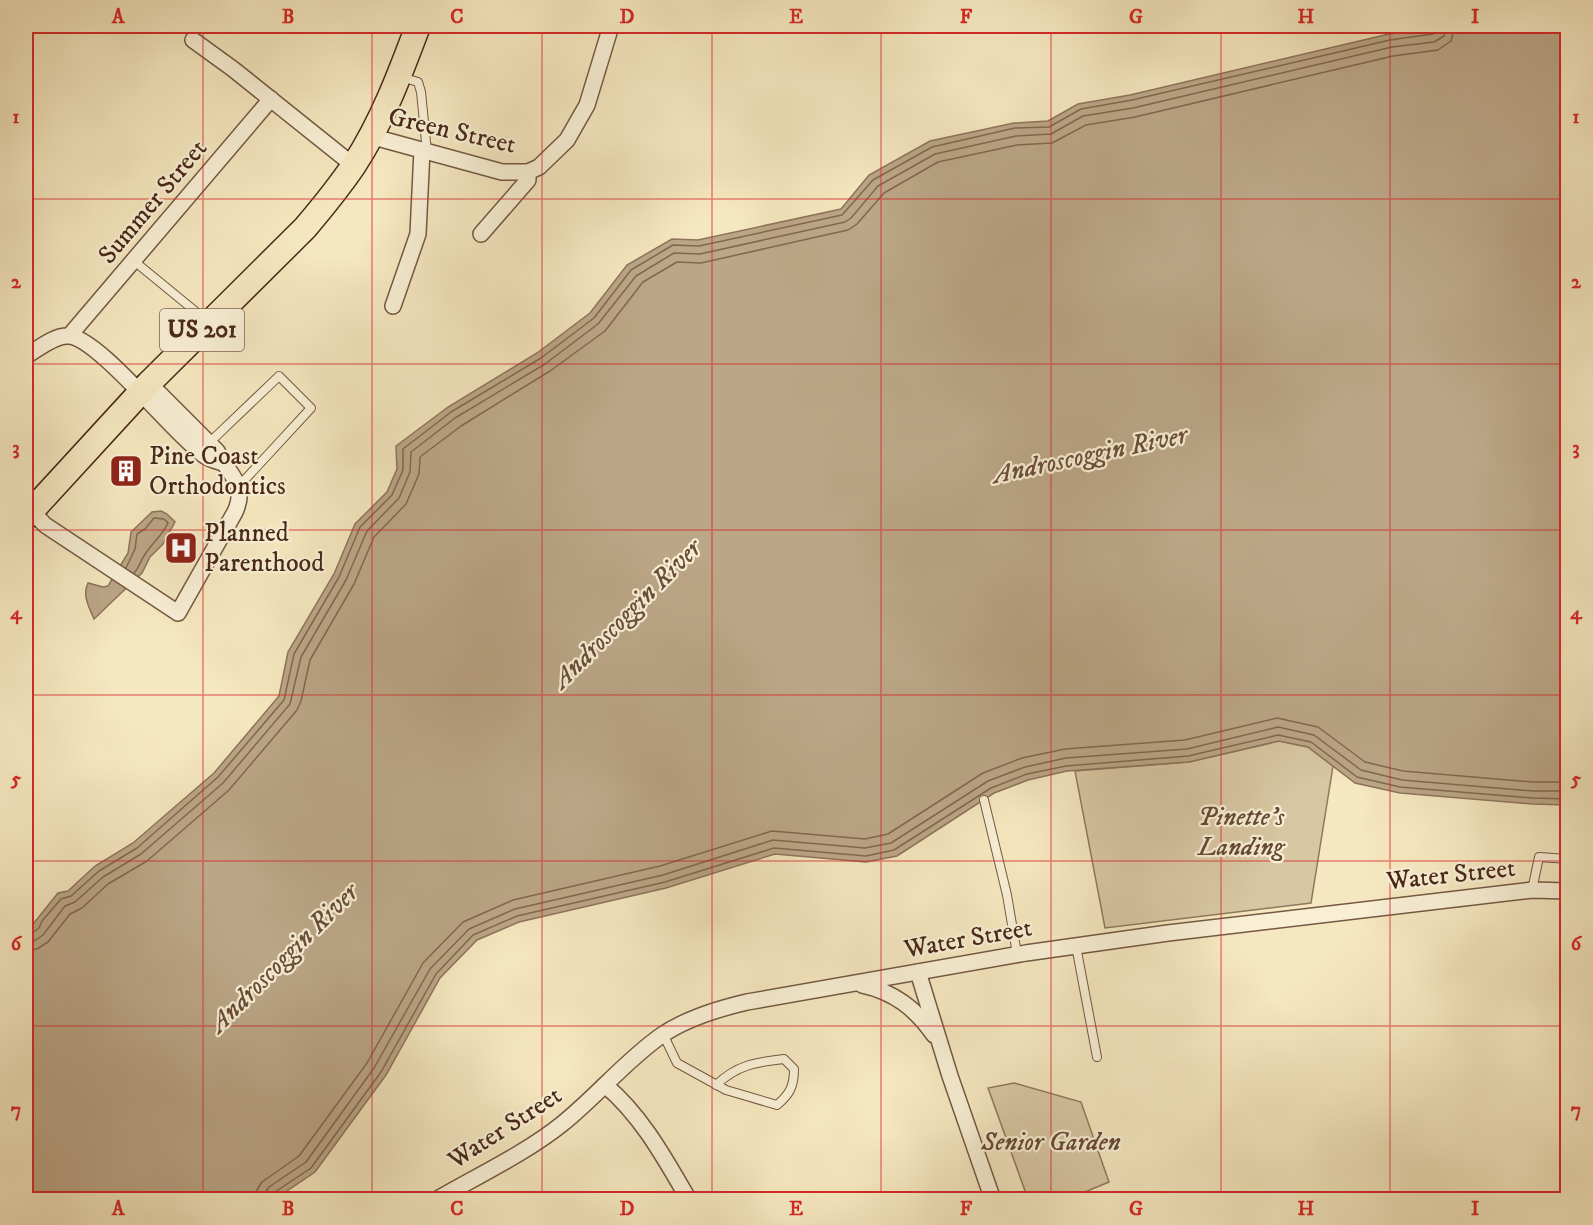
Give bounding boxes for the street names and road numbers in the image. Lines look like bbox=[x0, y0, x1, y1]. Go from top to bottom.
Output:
street label: Green Street bbox=[385, 100, 519, 162]
street label: Summer Street bbox=[91, 133, 215, 271]
road number: US 201 bbox=[160, 309, 244, 351]
street label: Water Street bbox=[1384, 852, 1517, 898]
street label: Water Street bbox=[901, 912, 1034, 967]
street label: Water Street bbox=[441, 1079, 568, 1178]

